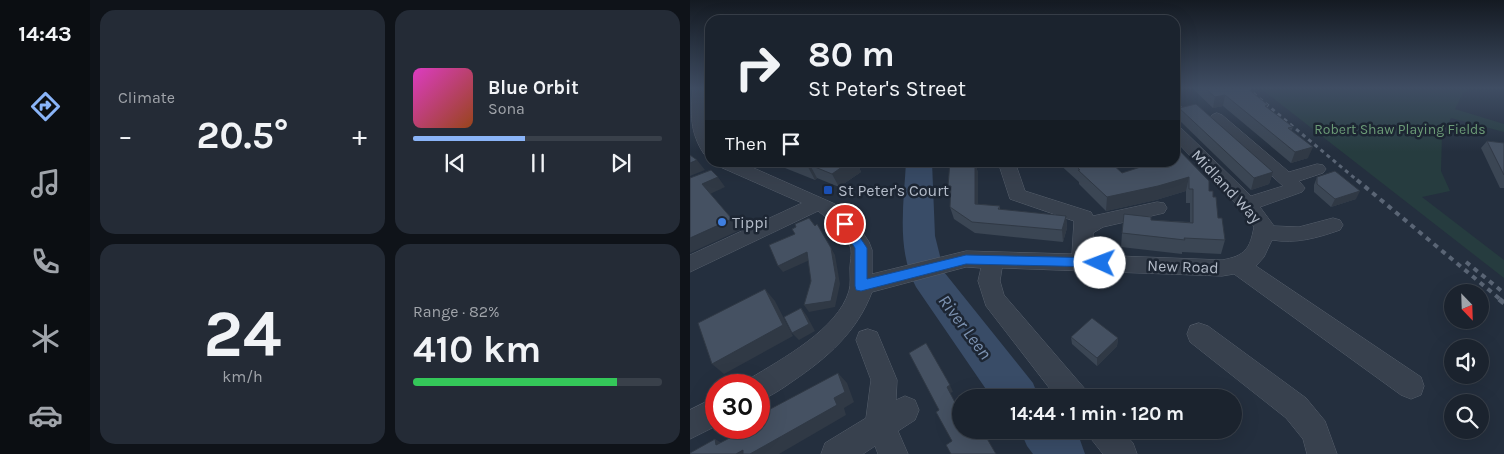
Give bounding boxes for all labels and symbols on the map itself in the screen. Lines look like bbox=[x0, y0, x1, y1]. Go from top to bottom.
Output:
park label: Robert Shaw Playing Fields bbox=[1314, 121, 1486, 138]
street label: Midland Way bbox=[1188, 145, 1266, 228]
place label: St Peter's Court bbox=[838, 181, 949, 200]
marker: St Peter's Court bbox=[822, 184, 834, 196]
pin bbox=[824, 203, 866, 245]
place label: Tippi bbox=[732, 213, 768, 232]
marker: Tippi bbox=[716, 216, 728, 228]
position arrow bbox=[1073, 236, 1125, 288]
street label: New Road bbox=[1147, 256, 1219, 277]
north arrow bbox=[1444, 284, 1489, 329]
water label: River Leen bbox=[934, 290, 996, 364]
speed limit sign: 30 bbox=[705, 374, 770, 439]

